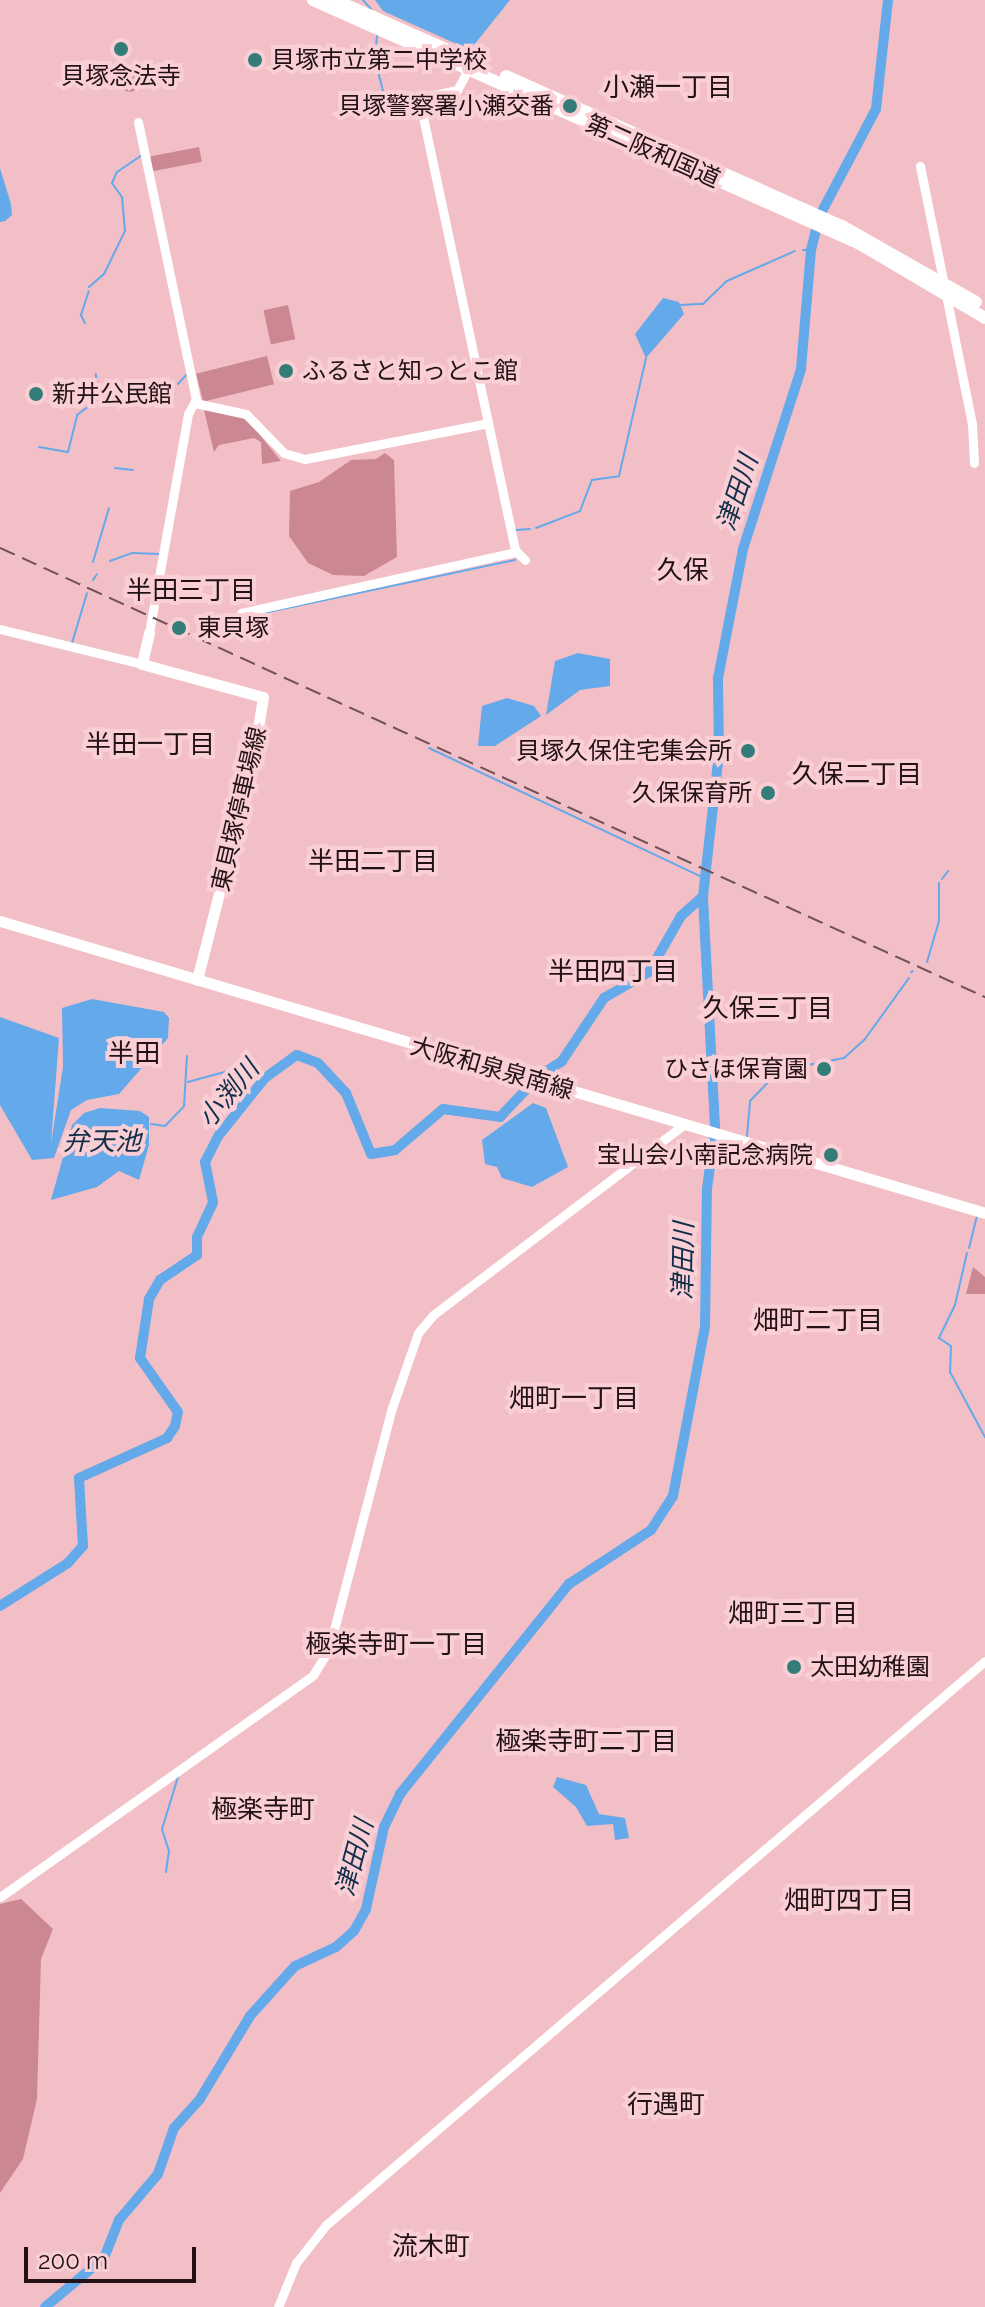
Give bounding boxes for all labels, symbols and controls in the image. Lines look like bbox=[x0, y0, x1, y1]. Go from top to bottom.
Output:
marker: 貝塚念法寺 bbox=[112, 40, 130, 58]
place label: 貝塚市立第二中学校 bbox=[271, 46, 487, 74]
marker: 貝塚市立第二中学校 bbox=[246, 51, 264, 69]
place label: 貝塚念法寺 bbox=[61, 62, 181, 90]
district label: 小瀬一丁目 bbox=[603, 72, 733, 104]
place label: 貝塚警察署小瀬交番 bbox=[338, 92, 554, 120]
marker: 貝塚警察署小瀬交番 bbox=[561, 97, 579, 115]
street label: 第二阪和国道 bbox=[581, 109, 725, 193]
place label: ふるさと知っとこ館 bbox=[302, 357, 518, 385]
marker: ふるさと知っとこ館 bbox=[277, 362, 295, 380]
place label: 新井公民館 bbox=[52, 380, 172, 408]
marker: 新井公民館 bbox=[27, 385, 45, 403]
water label: 津田川 bbox=[711, 451, 765, 535]
district label: 久保 bbox=[657, 555, 709, 587]
district label: 半田三丁目 bbox=[126, 575, 256, 607]
place label: 東貝塚 bbox=[197, 614, 269, 642]
marker: 東貝塚 bbox=[168, 617, 190, 639]
street label: 東貝塚停車場線 bbox=[206, 724, 272, 894]
district label: 半田一丁目 bbox=[85, 729, 215, 761]
place label: 貝塚久保住宅集会所 bbox=[516, 737, 732, 765]
marker: 貝塚久保住宅集会所 bbox=[739, 742, 757, 760]
district label: 久保二丁目 bbox=[792, 759, 922, 791]
place label: 久保保育所 bbox=[632, 779, 752, 807]
marker: 久保保育所 bbox=[759, 784, 777, 802]
district label: 半田二丁目 bbox=[308, 846, 438, 878]
district label: 半田四丁目 bbox=[548, 956, 678, 988]
district label: 久保三丁目 bbox=[703, 993, 833, 1025]
street label: 大阪和泉泉南線 bbox=[407, 1031, 577, 1105]
district label: 半田 bbox=[108, 1038, 160, 1070]
water label: 小渕川 bbox=[192, 1054, 266, 1134]
place label: ひさほ保育園 bbox=[664, 1055, 808, 1083]
marker: ひさほ保育園 bbox=[815, 1060, 833, 1078]
water label: 弁天池 bbox=[63, 1126, 141, 1158]
place label: 宝山会小南記念病院 bbox=[597, 1141, 813, 1169]
marker: 宝山会小南記念病院 bbox=[820, 1144, 842, 1166]
water label: 津田川 bbox=[668, 1222, 700, 1300]
district label: 畑町二丁目 bbox=[753, 1305, 883, 1337]
district label: 畑町一丁目 bbox=[509, 1383, 639, 1415]
district label: 畑町三丁目 bbox=[728, 1598, 858, 1630]
district label: 極楽寺町一丁目 bbox=[305, 1629, 487, 1661]
place label: 太田幼稚園 bbox=[810, 1653, 930, 1681]
marker: 太田幼稚園 bbox=[785, 1658, 803, 1676]
district label: 極楽寺町二丁目 bbox=[495, 1726, 677, 1758]
district label: 極楽寺町 bbox=[211, 1794, 315, 1826]
water label: 津田川 bbox=[330, 1816, 380, 1900]
district label: 畑町四丁目 bbox=[784, 1885, 914, 1917]
district label: 行遇町 bbox=[627, 2089, 705, 2121]
scale bar bbox=[28, 2231, 200, 2281]
district label: 流木町 bbox=[392, 2231, 470, 2263]
text: 200 m bbox=[38, 2246, 108, 2275]

